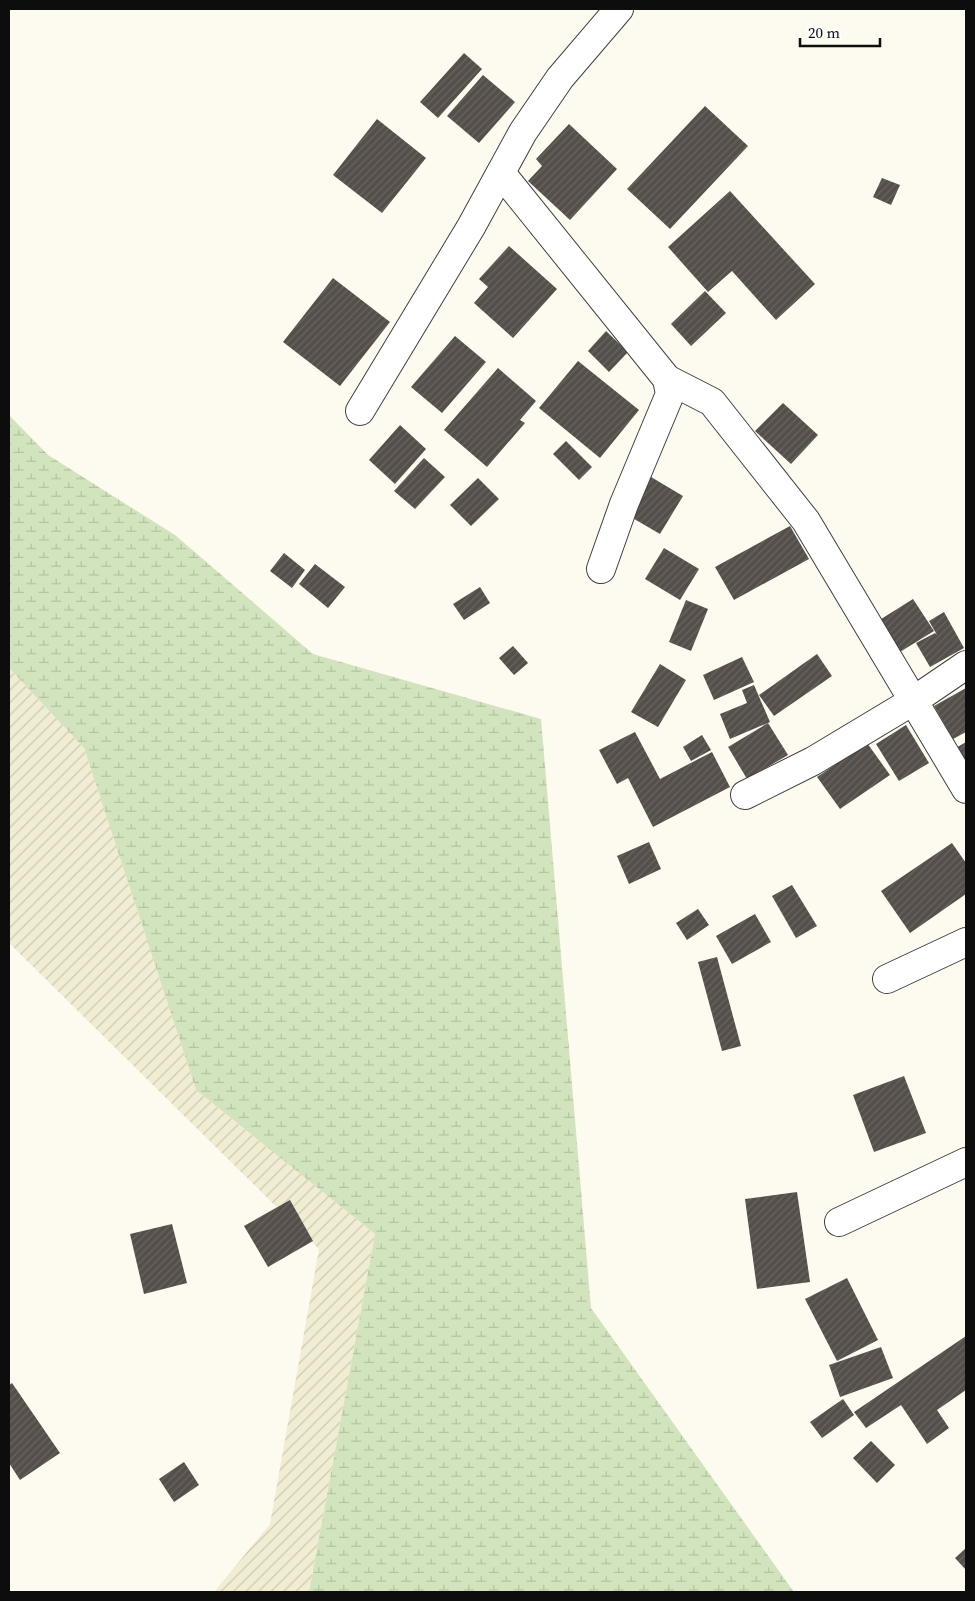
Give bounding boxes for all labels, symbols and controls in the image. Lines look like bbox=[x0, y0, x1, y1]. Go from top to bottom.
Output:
scale bar bbox=[800, 15, 880, 47]
text: 20 m bbox=[808, 22, 840, 43]

